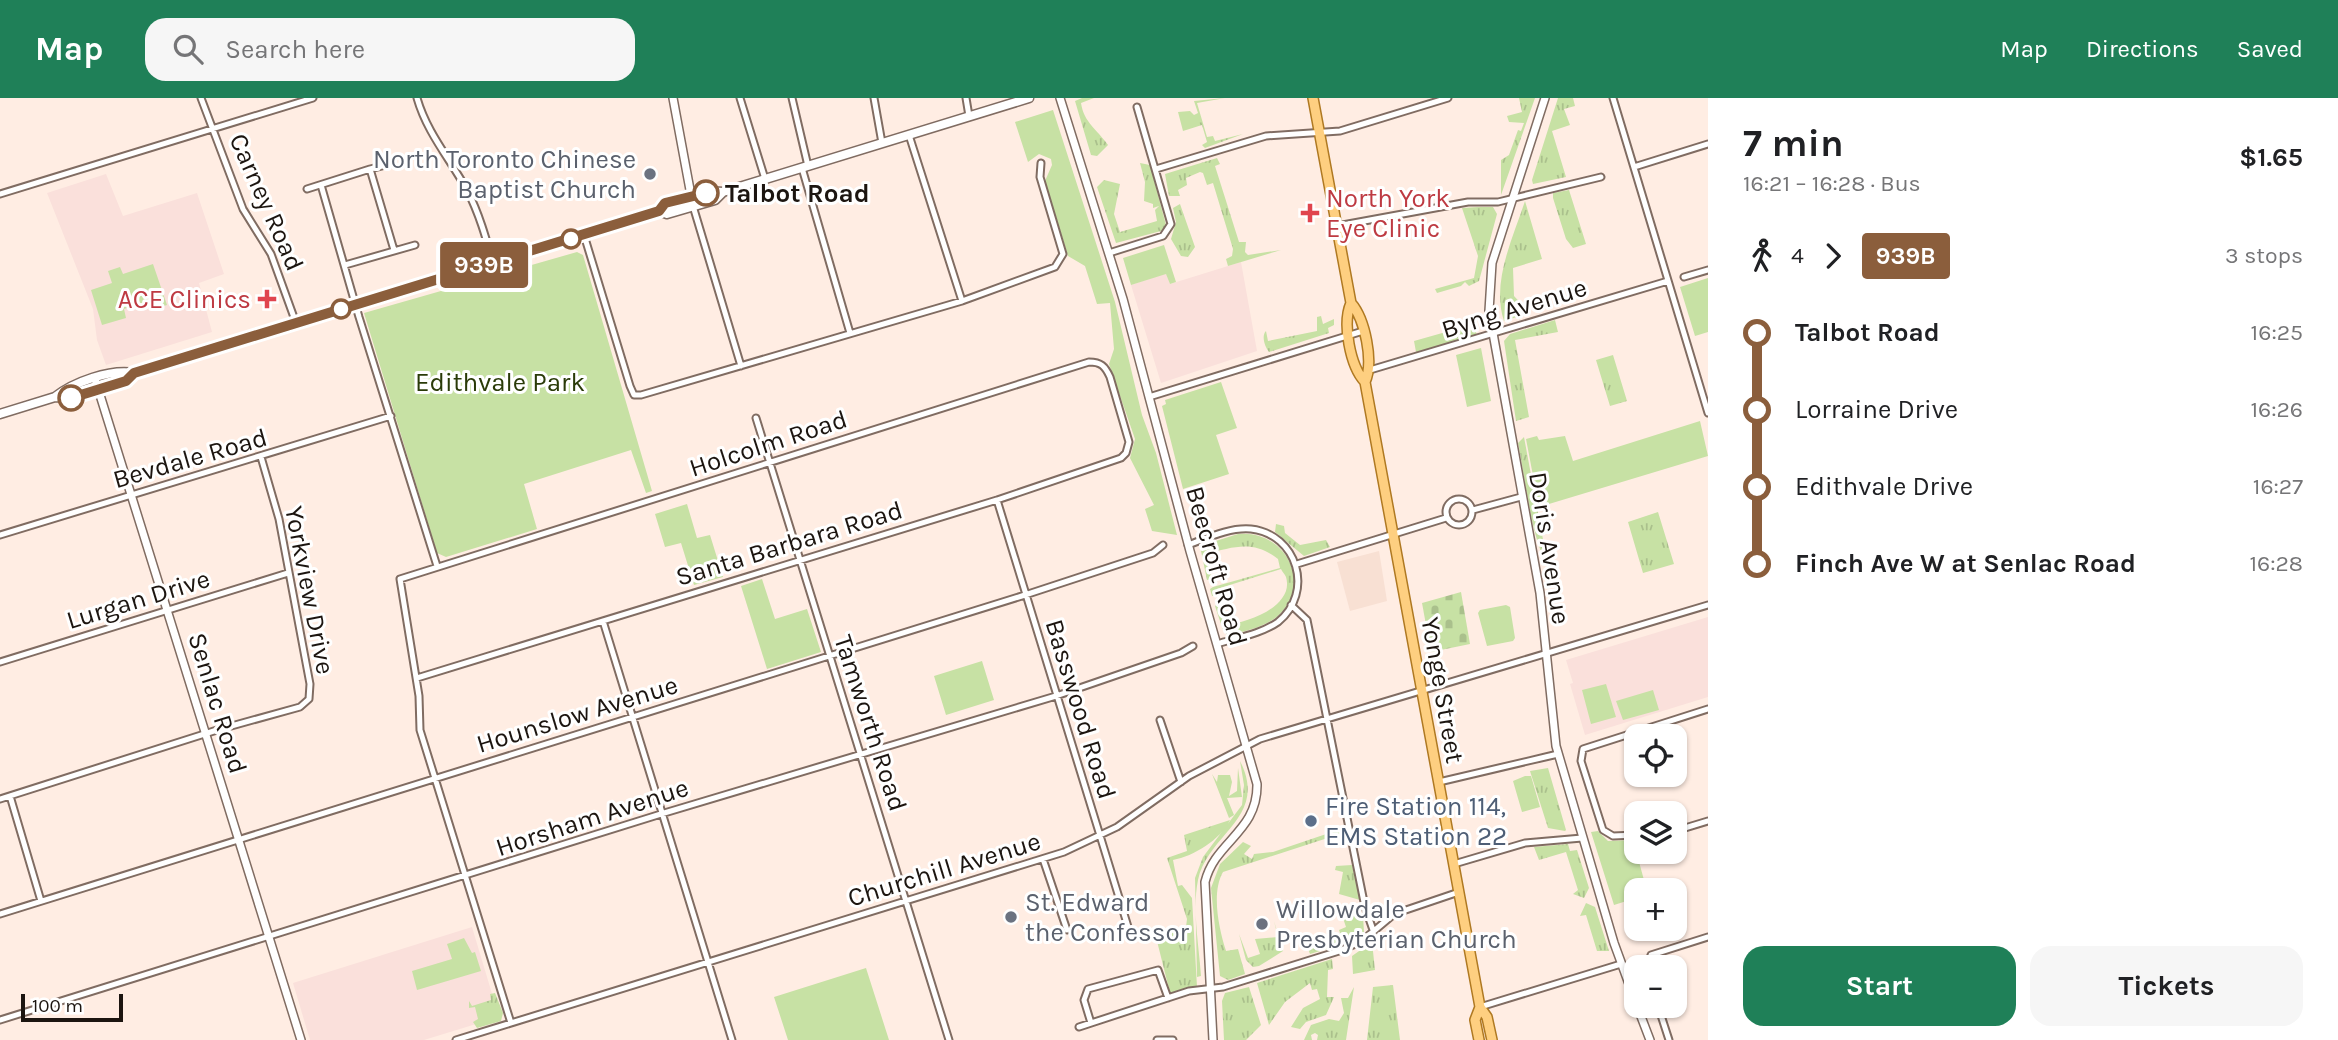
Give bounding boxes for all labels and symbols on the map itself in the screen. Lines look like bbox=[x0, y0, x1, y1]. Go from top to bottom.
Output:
street label: Carney Road bbox=[223, 129, 311, 276]
place label: North Toronto Chinese Baptist Church bbox=[373, 144, 636, 205]
marker: North Toronto Chinese Baptist Church bbox=[642, 166, 658, 182]
place label: Talbot Road bbox=[725, 178, 870, 209]
marker: Talbot Road bbox=[693, 180, 719, 206]
place label: North York Eye Clinic bbox=[1326, 183, 1450, 244]
marker: North York Eye Clinic bbox=[1300, 203, 1320, 223]
unlabelled marker bbox=[561, 229, 581, 249]
line badge: 939B bbox=[435, 242, 533, 288]
street label: Byng Avenue bbox=[1438, 272, 1591, 345]
place label: ACE Clinics bbox=[118, 284, 251, 315]
marker: ACE Clinics bbox=[257, 289, 277, 309]
unlabelled marker bbox=[331, 299, 351, 319]
park label: Edithvale Park bbox=[415, 367, 585, 398]
unlabelled marker bbox=[58, 385, 84, 411]
street label: Holcolm Road bbox=[685, 403, 851, 484]
street label: Bevdale Road bbox=[109, 422, 271, 495]
street label: Doris Avenue bbox=[1522, 470, 1577, 627]
street label: Beecroft Road bbox=[1179, 483, 1254, 650]
street label: Santa Barbara Road bbox=[672, 494, 906, 593]
street label: Yorkview Drive bbox=[278, 503, 341, 677]
street label: Lurgan Drive bbox=[63, 563, 214, 636]
street label: Yonge Street bbox=[1414, 614, 1471, 766]
street label: Basswood Road bbox=[1038, 615, 1123, 803]
street label: Senlac Road bbox=[181, 629, 254, 777]
street label: Tamworth Road bbox=[827, 631, 914, 815]
street label: Hounslow Avenue bbox=[473, 669, 681, 760]
street label: Horsham Avenue bbox=[492, 772, 692, 863]
place label: Fire Station 114, EMS Station 22 bbox=[1325, 791, 1507, 852]
marker: Fire Station 114, EMS Station 22 bbox=[1303, 813, 1319, 829]
street label: Churchill Avenue bbox=[844, 825, 1044, 914]
place label: St. Edward the Confessor bbox=[1025, 887, 1190, 948]
place label: Willowdale Presbyterian Church bbox=[1276, 894, 1517, 955]
marker: St. Edward the Confessor bbox=[1003, 909, 1019, 925]
marker: Willowdale Presbyterian Church bbox=[1254, 916, 1270, 932]
scale bar bbox=[21, 991, 122, 1023]

